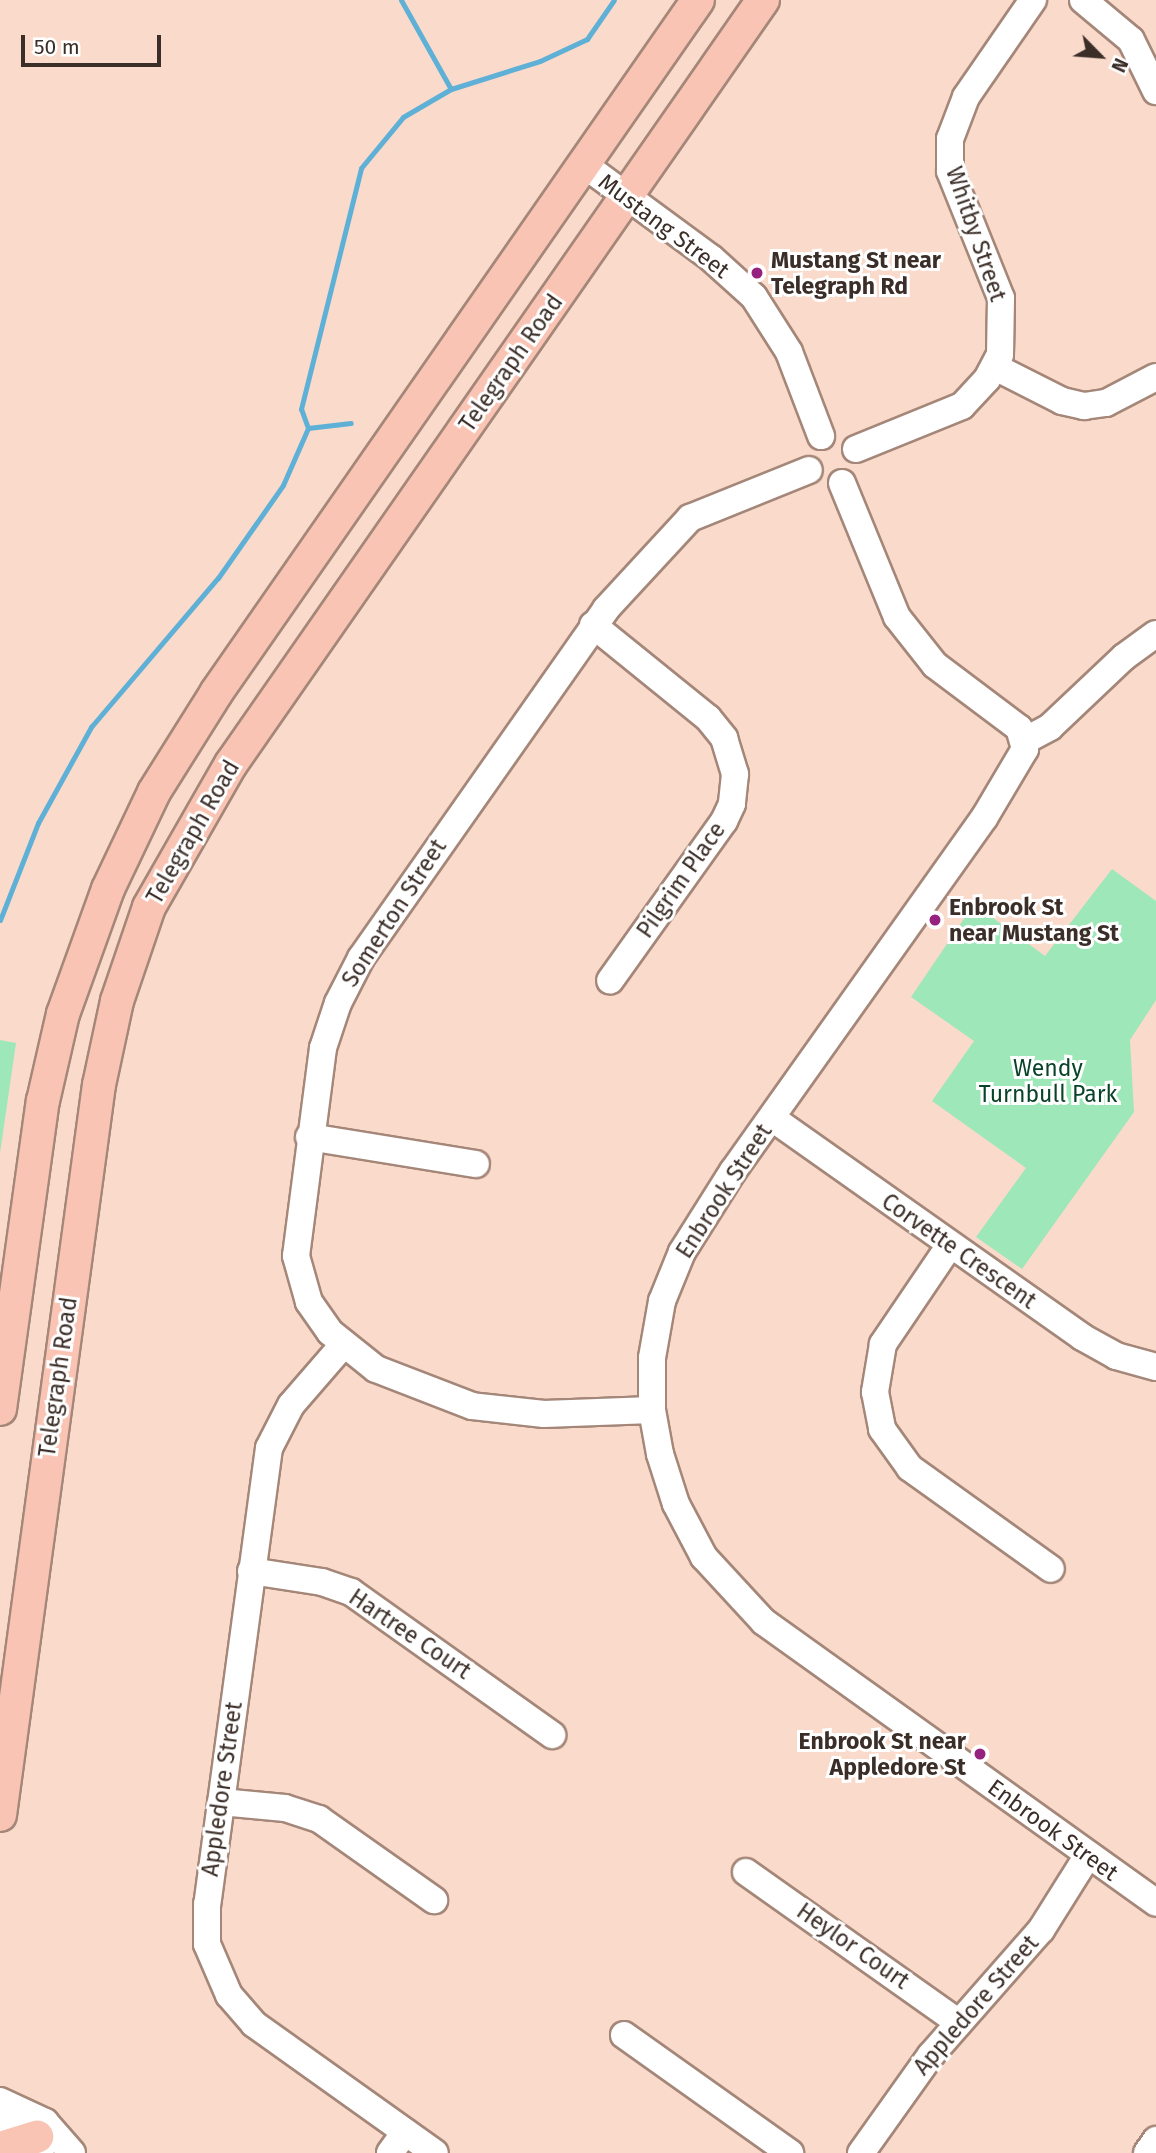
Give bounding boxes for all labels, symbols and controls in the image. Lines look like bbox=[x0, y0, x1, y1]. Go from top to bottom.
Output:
scale bar bbox=[24, 21, 164, 65]
north arrow bbox=[1065, 21, 1135, 91]
text: 50 m bbox=[34, 34, 80, 60]
text: N bbox=[1106, 55, 1133, 76]
street label: Whitby Street bbox=[940, 163, 1012, 305]
street label: Mustang Street bbox=[593, 168, 735, 284]
place label: Mustang St near Telegraph Rd bbox=[771, 246, 941, 300]
marker: Mustang St near Telegraph Rd bbox=[749, 265, 765, 281]
street label: Telegraph Road bbox=[453, 289, 569, 437]
street label: Telegraph Road bbox=[141, 755, 245, 909]
street label: Pilgrim Place bbox=[631, 817, 731, 943]
street label: Somerton Street bbox=[336, 834, 452, 992]
place label: Enbrook St near Mustang St bbox=[949, 893, 1119, 947]
marker: Enbrook St near Mustang St bbox=[927, 912, 943, 928]
park label: Wendy Turnbull Park bbox=[979, 1054, 1117, 1108]
street label: Enbrook Street bbox=[670, 1119, 778, 1263]
street label: Corvette Crescent bbox=[876, 1187, 1042, 1315]
street label: Telegraph Road bbox=[33, 1295, 83, 1459]
street label: Hartree Court bbox=[344, 1583, 476, 1685]
street label: Appledore Street bbox=[196, 1700, 248, 1878]
place label: Enbrook St near Appledore St bbox=[799, 1727, 966, 1781]
marker: Enbrook St near Appledore St bbox=[972, 1746, 988, 1762]
street label: Enbrook Street bbox=[982, 1773, 1124, 1887]
street label: Heylor Court bbox=[791, 1897, 915, 1995]
street label: Appledore Street bbox=[908, 1930, 1044, 2080]

